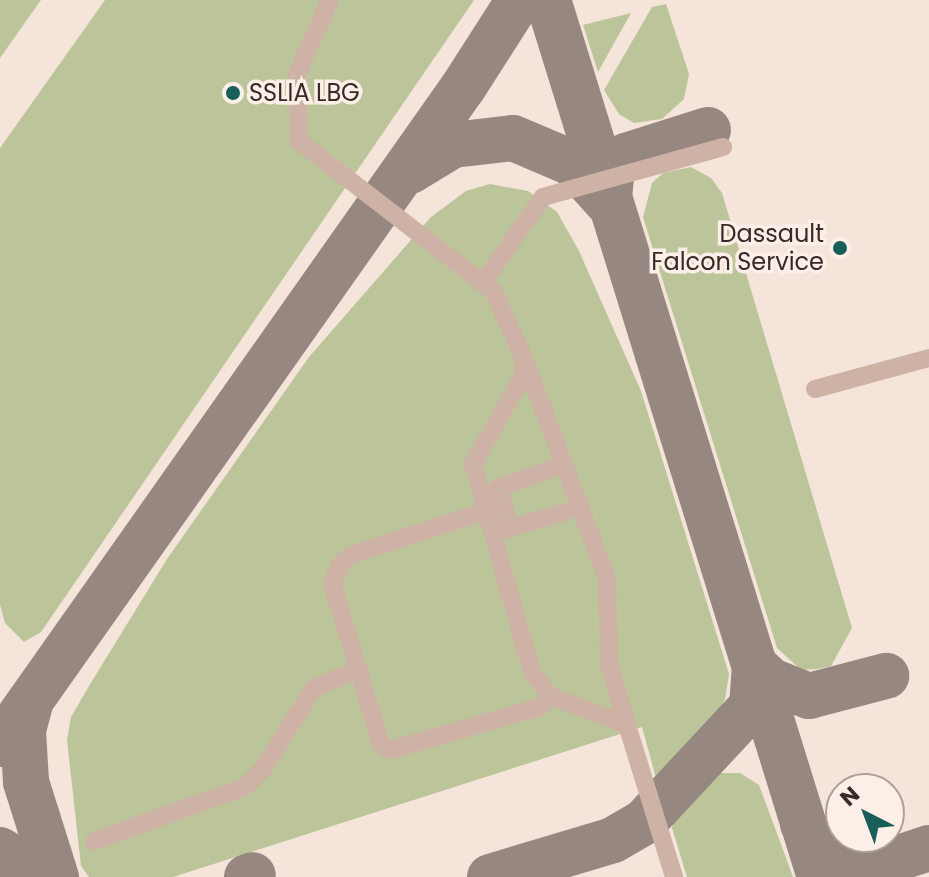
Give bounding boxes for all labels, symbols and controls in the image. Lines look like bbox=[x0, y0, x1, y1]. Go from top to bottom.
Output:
place label: SSLIA LBG bbox=[249, 79, 360, 107]
marker: SSLIA LBG bbox=[224, 84, 242, 102]
place label: Dassault Falcon Service bbox=[651, 220, 824, 276]
marker: Dassault Falcon Service bbox=[831, 239, 849, 257]
north arrow bbox=[825, 773, 905, 853]
text: N bbox=[833, 779, 866, 813]

